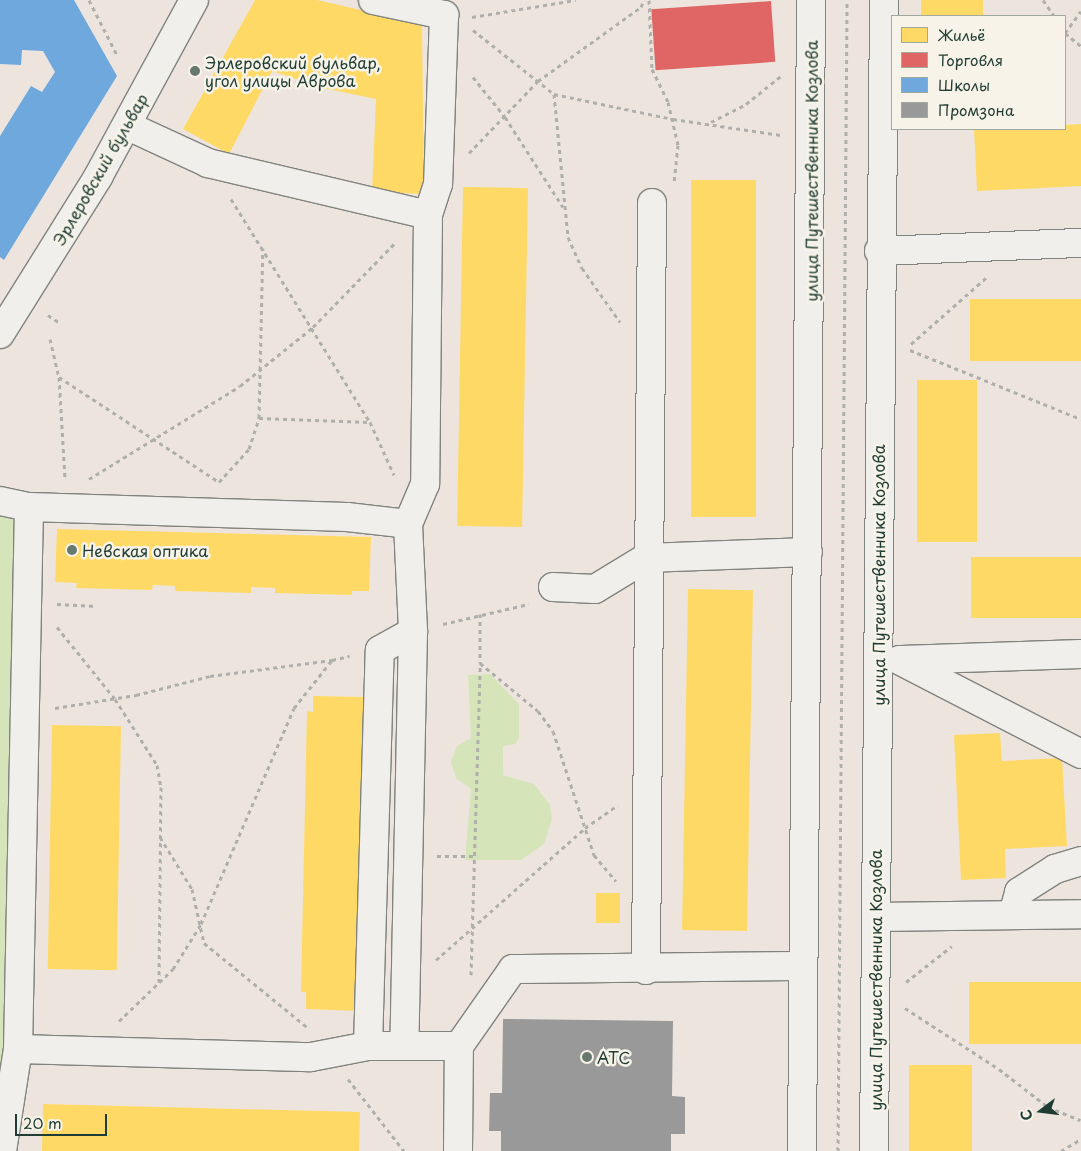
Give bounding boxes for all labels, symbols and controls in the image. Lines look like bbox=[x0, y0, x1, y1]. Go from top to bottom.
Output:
legend bbox=[891, 15, 1066, 130]
text: Жильё bbox=[938, 23, 985, 46]
street label: улица Путешественника Козлова bbox=[801, 39, 821, 303]
text: Торговля bbox=[938, 48, 1003, 71]
place label: Эрлеровский бульвар, угол улицы Аврова bbox=[205, 52, 381, 90]
marker: Эрлеровский бульвар, угол улицы Аврова bbox=[189, 65, 201, 77]
text: Школы bbox=[938, 73, 990, 96]
street label: Эрлеровский бульвар bbox=[49, 90, 151, 248]
text: Промзона bbox=[938, 98, 1014, 121]
street label: улица Путешественника Козлова bbox=[868, 443, 888, 707]
place label: Невская оптика bbox=[82, 540, 209, 560]
marker: Невская оптика bbox=[66, 544, 78, 556]
street label: улица Путешественника Козлова bbox=[865, 848, 885, 1112]
place label: АТС bbox=[597, 1047, 630, 1067]
marker: АТС bbox=[581, 1051, 593, 1063]
north arrow bbox=[1016, 1086, 1066, 1136]
scale bar bbox=[18, 1104, 110, 1136]
text: С bbox=[1015, 1107, 1038, 1123]
text: 20 m bbox=[23, 1111, 62, 1134]

